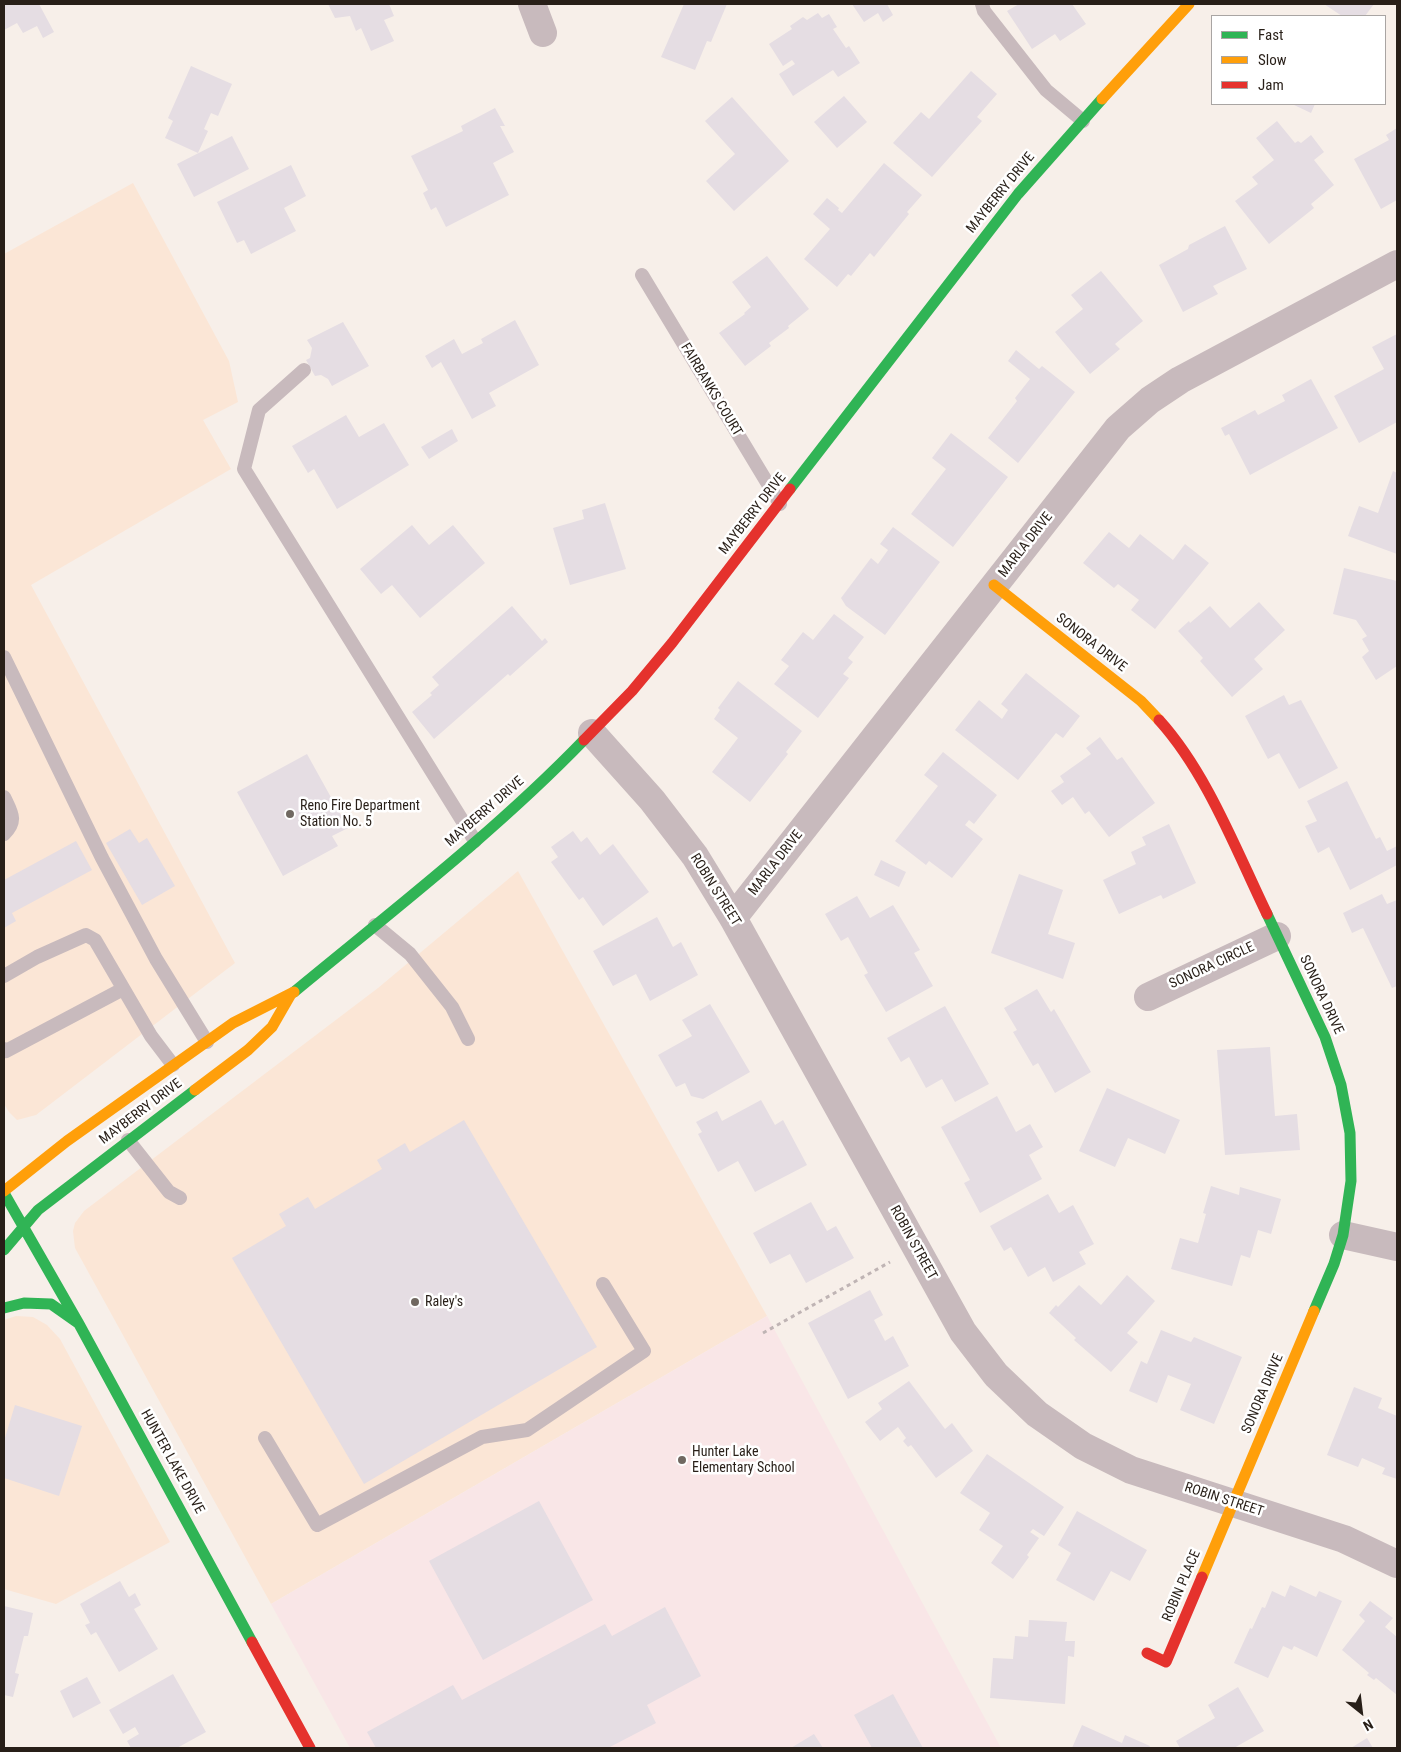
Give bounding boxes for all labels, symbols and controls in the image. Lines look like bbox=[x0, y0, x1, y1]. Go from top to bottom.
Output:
legend bbox=[1211, 15, 1386, 105]
text: Fast bbox=[1258, 26, 1283, 44]
text: Slow bbox=[1258, 51, 1287, 69]
text: Jam bbox=[1258, 76, 1284, 94]
street label: MAYBERRY DRIVE bbox=[963, 149, 1039, 237]
street label: FAIRBANKS COURT bbox=[677, 340, 745, 440]
street label: MAYBERRY DRIVE bbox=[716, 470, 790, 558]
street label: MARLA DRIVE bbox=[995, 509, 1057, 581]
street label: SONORA DRIVE bbox=[1052, 610, 1130, 676]
street label: MAYBERRY DRIVE bbox=[442, 773, 528, 851]
place label: Reno Fire Department Station No. 5 bbox=[300, 798, 420, 830]
marker: Reno Fire Department Station No. 5 bbox=[284, 808, 296, 820]
street label: MARLA DRIVE bbox=[745, 827, 807, 899]
street label: ROBIN STREET bbox=[686, 851, 744, 929]
street label: SONORA CIRCLE bbox=[1167, 939, 1257, 993]
street label: SONORA DRIVE bbox=[1295, 953, 1347, 1037]
street label: MAYBERRY DRIVE bbox=[96, 1076, 186, 1148]
street label: ROBIN STREET bbox=[886, 1203, 940, 1283]
place label: Raley's bbox=[425, 1294, 463, 1310]
marker: Raley's bbox=[409, 1296, 421, 1308]
street label: SONORA DRIVE bbox=[1239, 1351, 1287, 1437]
street label: HUNTER LAKE DRIVE bbox=[136, 1407, 208, 1517]
place label: Hunter Lake Elementary School bbox=[692, 1444, 795, 1476]
marker: Hunter Lake Elementary School bbox=[676, 1454, 688, 1466]
street label: ROBIN STREET bbox=[1182, 1479, 1266, 1521]
street label: ROBIN PLACE bbox=[1159, 1548, 1205, 1624]
north arrow bbox=[1336, 1687, 1386, 1737]
text: N bbox=[1361, 1716, 1376, 1734]

